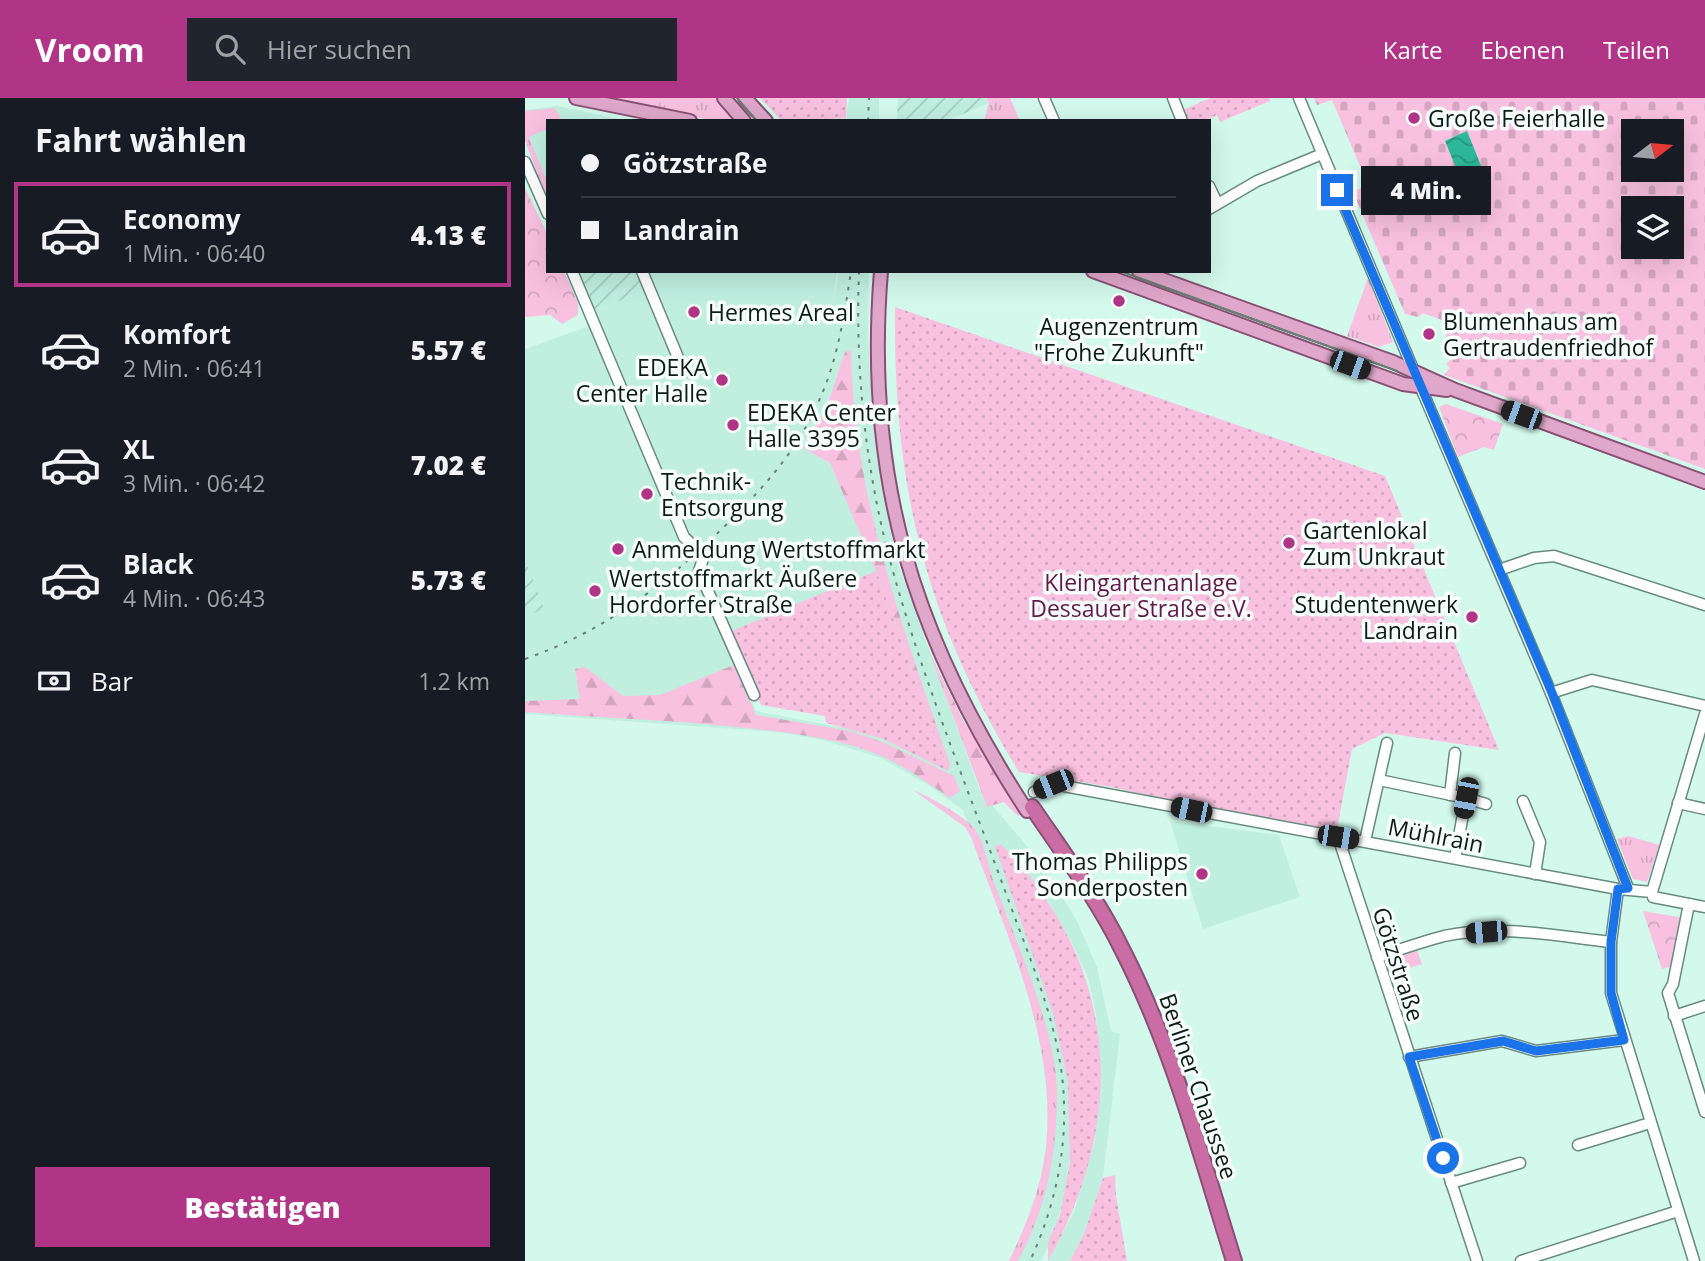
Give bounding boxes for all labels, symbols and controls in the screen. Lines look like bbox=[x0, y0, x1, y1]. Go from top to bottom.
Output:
search box bbox=[187, 18, 677, 81]
text: Vroom bbox=[35, 27, 145, 72]
icon: search bbox=[211, 30, 249, 68]
text: Hier suchen bbox=[267, 31, 412, 67]
text: Karte bbox=[1383, 33, 1443, 66]
text: Ebenen bbox=[1481, 33, 1565, 66]
text: Teilen bbox=[1603, 33, 1670, 66]
place label: Große Feierhalle bbox=[1428, 102, 1606, 134]
marker: Große Feierhalle bbox=[1406, 110, 1422, 126]
text: Fahrt wählen bbox=[35, 118, 247, 161]
north arrow bbox=[1621, 119, 1683, 182]
map controls bbox=[1621, 119, 1684, 259]
text: Götzstraße bbox=[623, 145, 767, 181]
callout: 4 Min. bbox=[1361, 166, 1491, 214]
route end bbox=[1321, 174, 1353, 206]
text: 4 Min. bbox=[1390, 174, 1462, 206]
button: layers bbox=[1621, 196, 1684, 259]
text: Economy bbox=[123, 201, 241, 237]
icon: car bbox=[39, 203, 102, 266]
text: Landrain bbox=[623, 212, 739, 248]
text: 4.13 € bbox=[411, 217, 486, 253]
text: 1 Min. · 06:40 bbox=[123, 237, 265, 269]
marker: Augenzentrum "Frohe Zukunft" bbox=[1111, 293, 1127, 309]
place label: Hermes Areal bbox=[708, 296, 854, 328]
marker: Hermes Areal bbox=[686, 304, 702, 320]
place label: Blumenhaus am Gertraudenfriedhof bbox=[1443, 305, 1654, 363]
place label: Augenzentrum "Frohe Zukunft" bbox=[1034, 310, 1204, 368]
text: Komfort bbox=[123, 316, 231, 352]
icon: car bbox=[39, 318, 102, 381]
marker: Blumenhaus am Gertraudenfriedhof bbox=[1421, 326, 1437, 342]
text: 5.57 € bbox=[411, 332, 486, 368]
car bbox=[1327, 348, 1374, 382]
place label: EDEKA Center Halle bbox=[576, 351, 708, 409]
text: 2 Min. · 06:41 bbox=[123, 352, 265, 384]
marker: EDEKA Center Halle bbox=[714, 372, 730, 388]
place label: EDEKA Center Halle 3395 bbox=[747, 396, 896, 454]
car bbox=[1498, 398, 1545, 432]
marker: EDEKA Center Halle 3395 bbox=[725, 417, 741, 433]
text: XL bbox=[123, 431, 155, 467]
icon: car bbox=[39, 433, 102, 496]
text: 7.02 € bbox=[411, 447, 486, 483]
place label: Technik- Entsorgung bbox=[661, 465, 784, 523]
text: 3 Min. · 06:42 bbox=[123, 467, 265, 499]
marker: Technik- Entsorgung bbox=[639, 486, 655, 502]
place label: Gartenlokal Zum Unkraut bbox=[1303, 514, 1445, 572]
place label: Anmeldung Wertstoffmarkt bbox=[632, 533, 925, 565]
marker: Gartenlokal Zum Unkraut bbox=[1281, 535, 1297, 551]
marker: Anmeldung Wertstoffmarkt bbox=[610, 541, 626, 557]
text: Black bbox=[123, 546, 194, 582]
icon: car bbox=[39, 548, 102, 611]
text: 5.73 € bbox=[411, 562, 486, 598]
place label: Wertstoffmarkt Äußere Hordorfer Straße bbox=[609, 562, 857, 620]
park label: Kleingartenanlage Dessauer Straße e.V. bbox=[1030, 566, 1252, 624]
text: 4 Min. · 06:43 bbox=[123, 582, 265, 614]
marker: Wertstoffmarkt Äußere Hordorfer Straße bbox=[587, 583, 603, 599]
place label: Studentenwerk Landrain bbox=[1295, 588, 1458, 646]
marker: Studentenwerk Landrain bbox=[1464, 609, 1480, 625]
icon: cash bbox=[35, 662, 73, 700]
text: Bar bbox=[91, 663, 133, 699]
text: 1.2 km bbox=[418, 665, 490, 697]
car bbox=[1030, 766, 1077, 802]
car bbox=[1452, 775, 1481, 821]
car bbox=[1169, 795, 1214, 825]
street label: Mühlrain bbox=[1385, 810, 1487, 860]
car bbox=[1316, 823, 1361, 851]
place label: Thomas Philipps Sonderposten bbox=[1012, 845, 1188, 903]
marker: Thomas Philipps Sonderposten bbox=[1194, 866, 1210, 882]
street label: Götzstraße bbox=[1366, 903, 1432, 1025]
car bbox=[1465, 920, 1508, 944]
street label: Berliner Chaussee bbox=[1152, 989, 1246, 1183]
route start bbox=[1427, 1142, 1459, 1174]
button: Bestätigen bbox=[35, 1167, 490, 1247]

